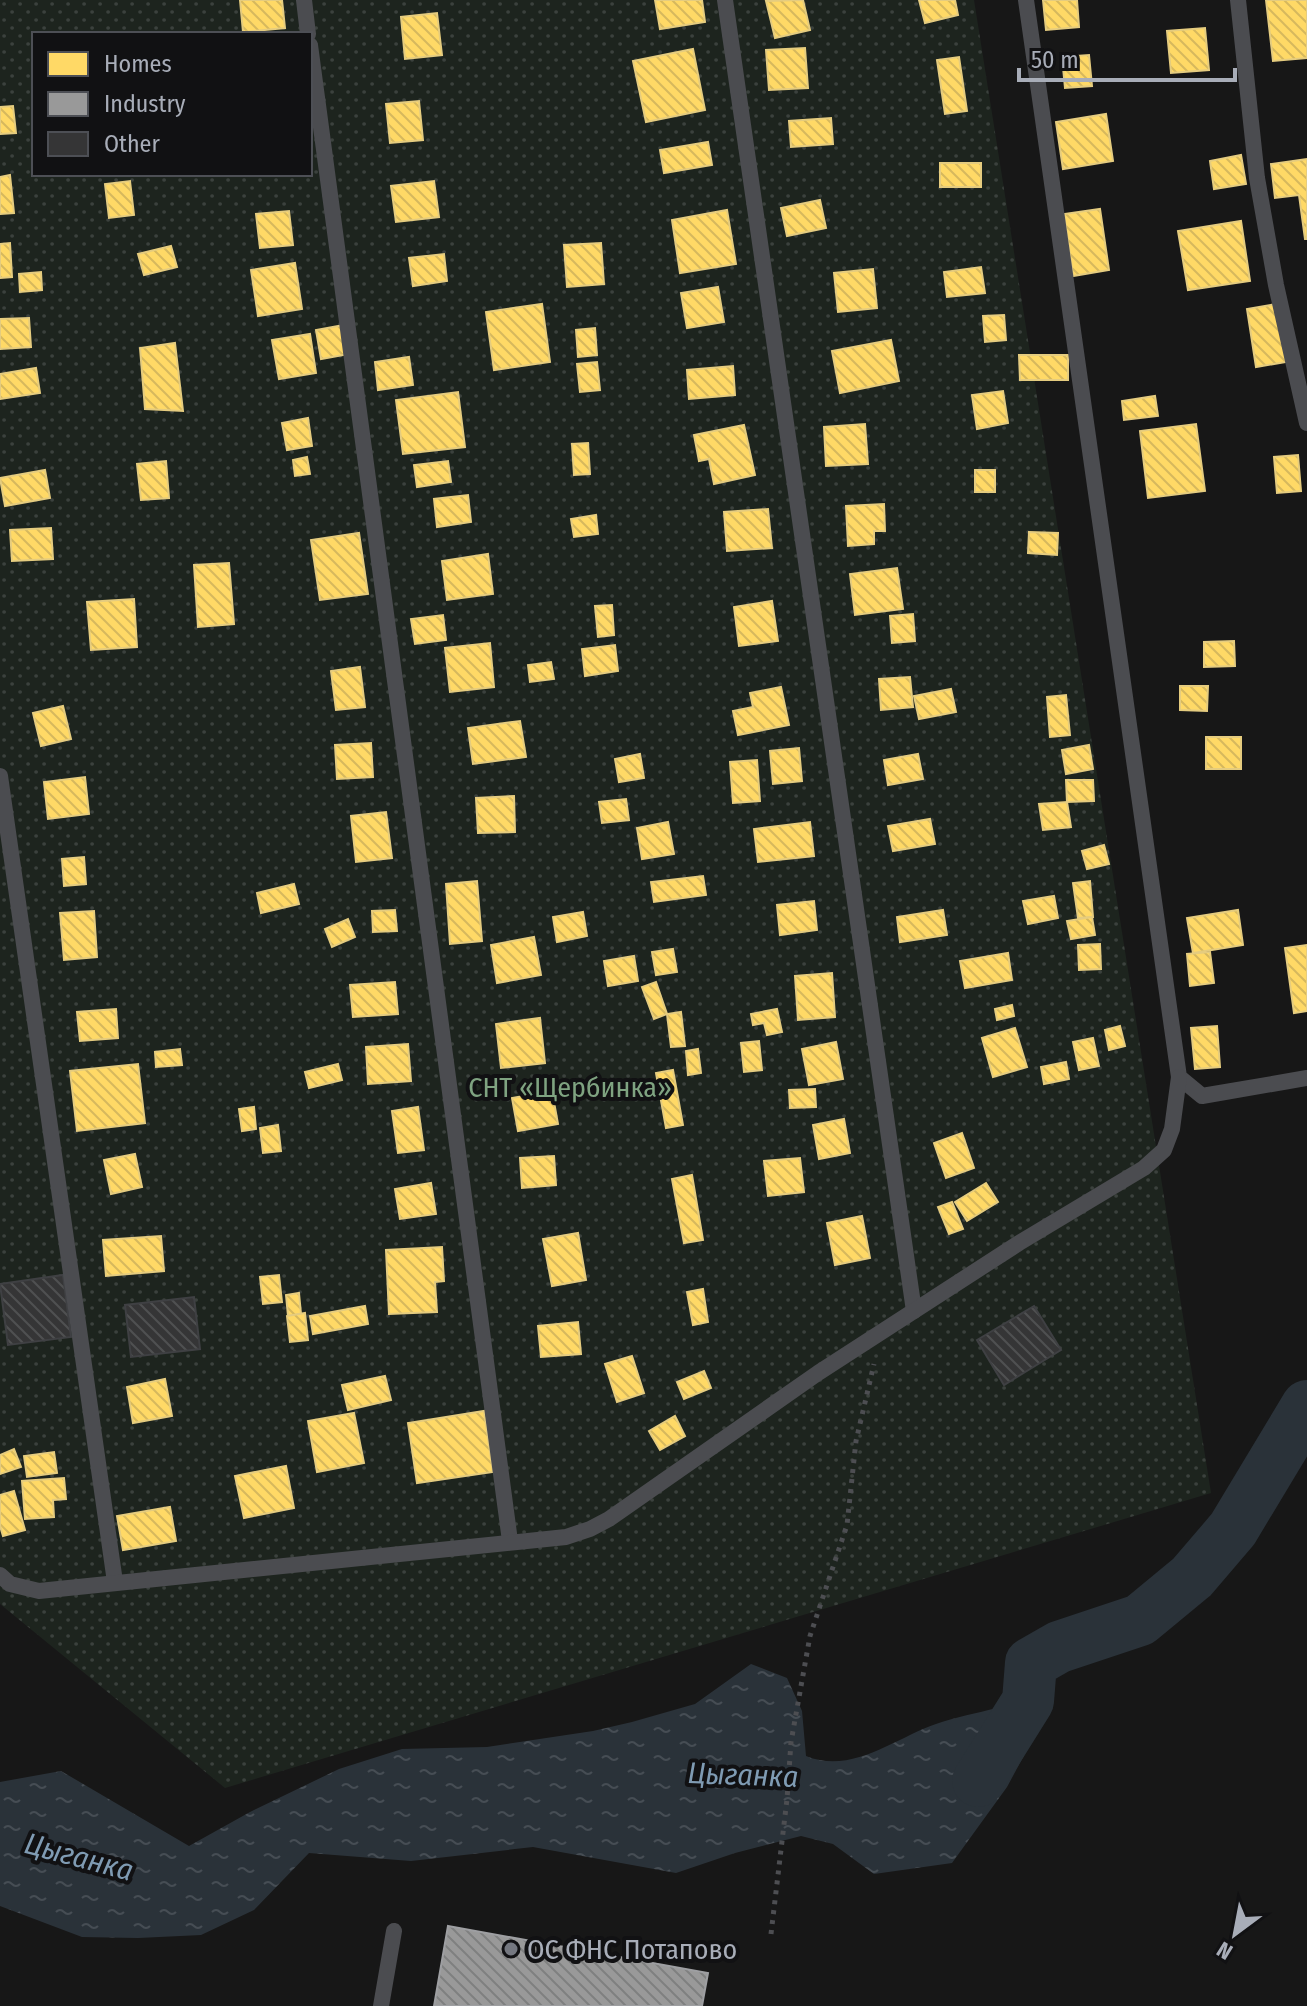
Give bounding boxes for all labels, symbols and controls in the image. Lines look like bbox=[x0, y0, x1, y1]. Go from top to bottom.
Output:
legend bbox=[32, 32, 312, 176]
scale bar bbox=[1019, 32, 1235, 82]
text: 50 m bbox=[1031, 46, 1079, 74]
text: Homes bbox=[104, 50, 172, 78]
text: Industry bbox=[104, 90, 186, 118]
text: Other bbox=[104, 130, 160, 158]
park label: СНТ «Щербинка» bbox=[468, 1071, 672, 1104]
water label: Цыганка bbox=[687, 1755, 799, 1795]
water label: Цыганка bbox=[21, 1825, 137, 1889]
north arrow bbox=[1195, 1894, 1275, 1974]
place label: ОС ФНС Потапово bbox=[527, 1933, 737, 1966]
text: N bbox=[1212, 1936, 1237, 1965]
marker: ОС ФНС Потапово bbox=[502, 1940, 520, 1958]

